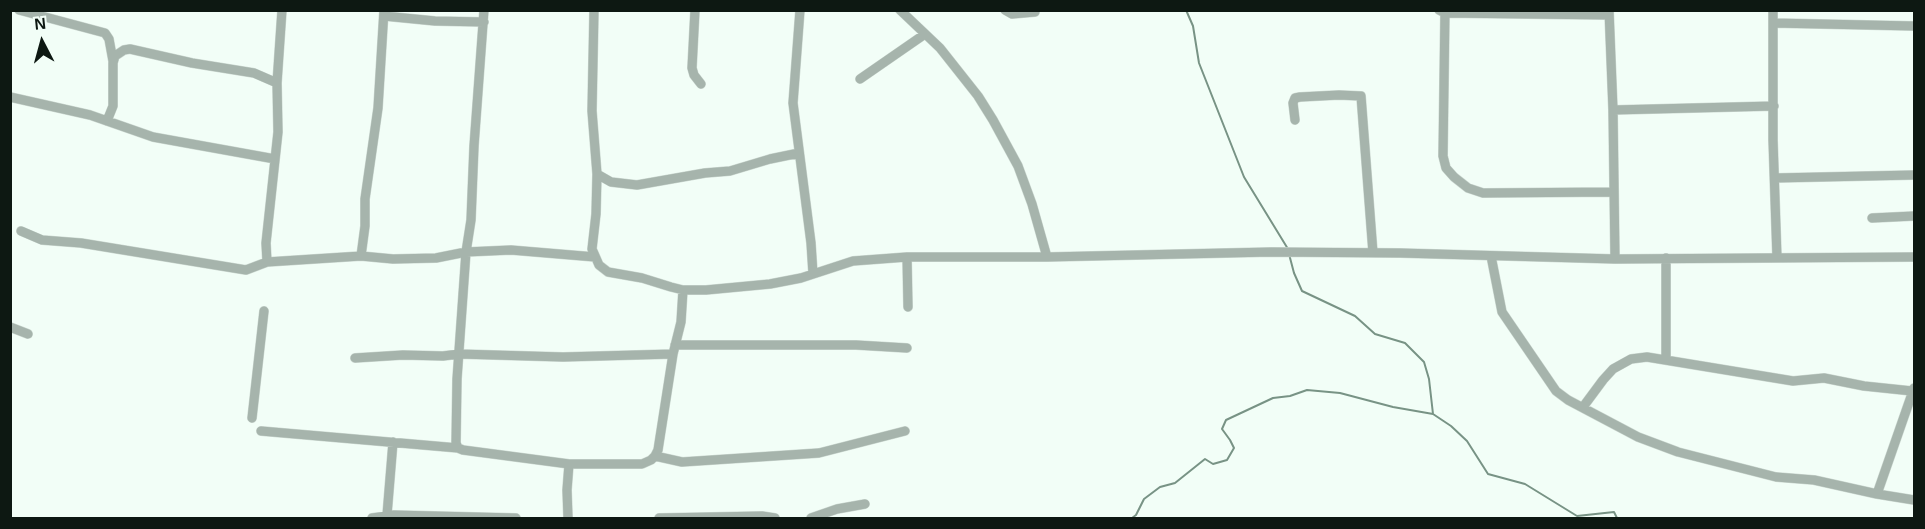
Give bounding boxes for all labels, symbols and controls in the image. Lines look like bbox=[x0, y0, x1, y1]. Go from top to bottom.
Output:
north arrow bbox=[12, 12, 72, 72]
text: N bbox=[33, 15, 47, 33]

